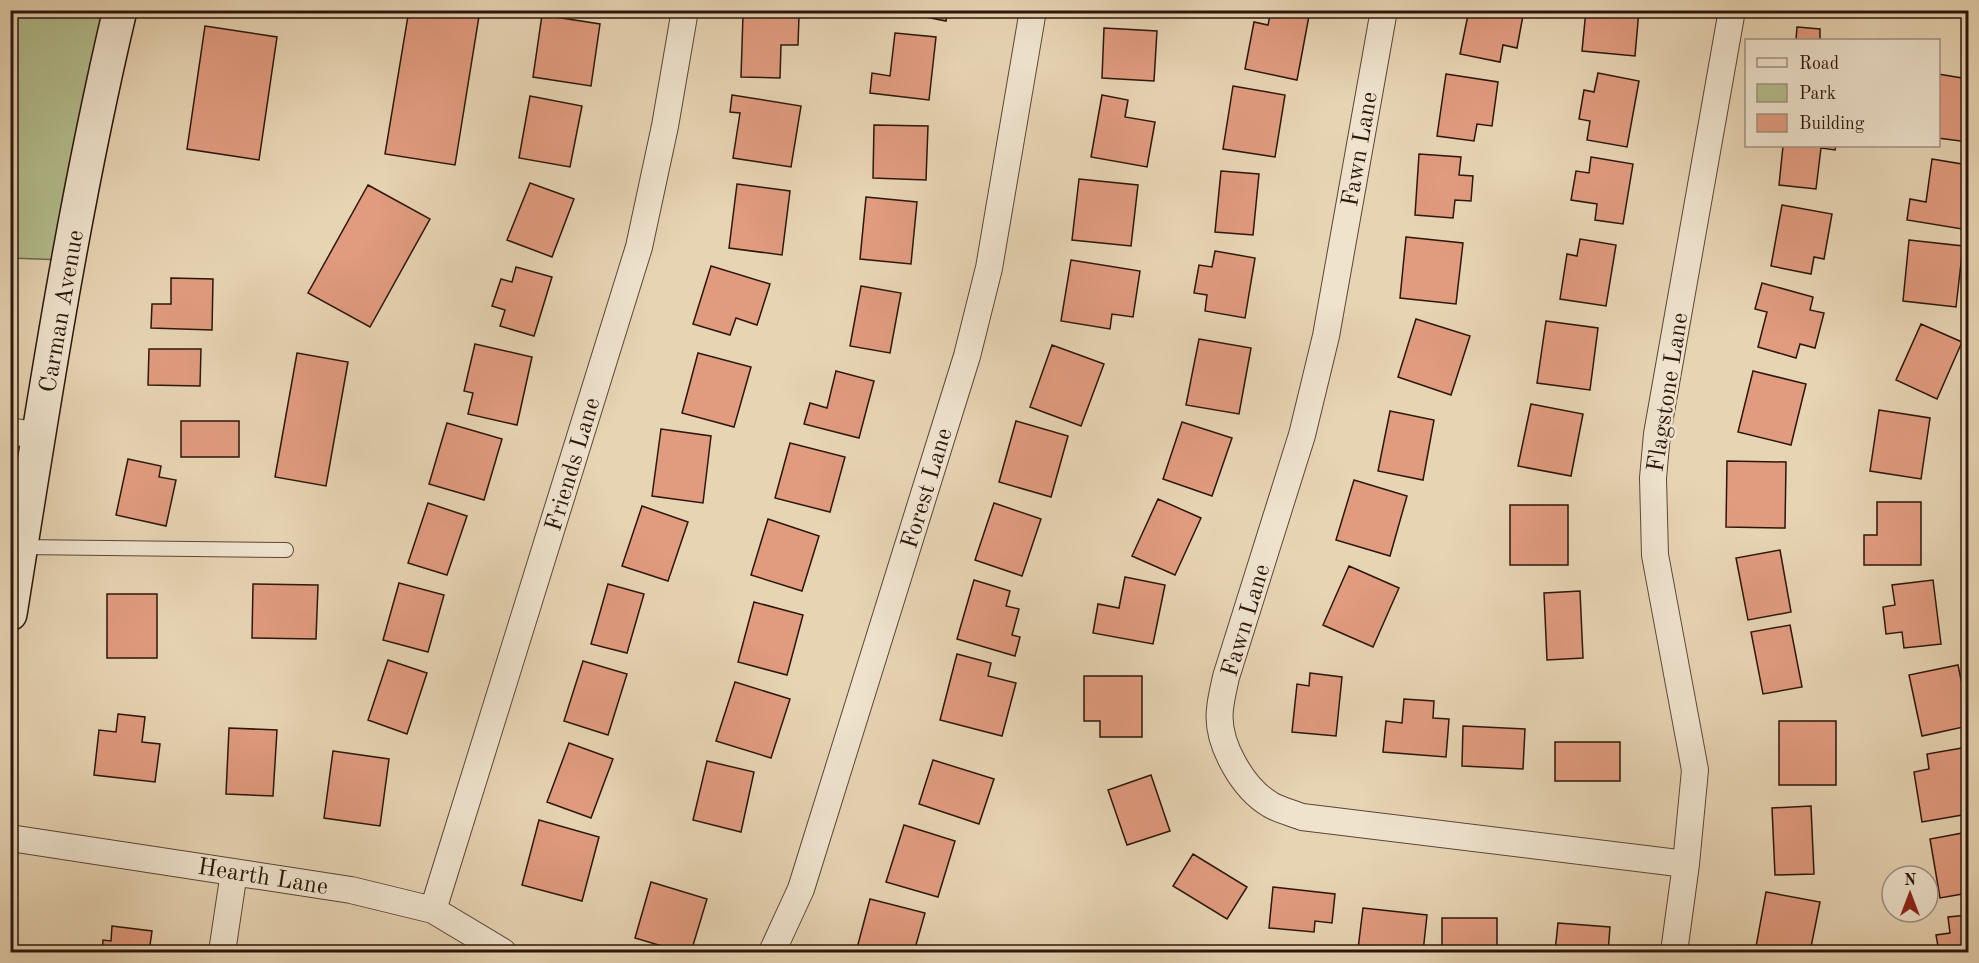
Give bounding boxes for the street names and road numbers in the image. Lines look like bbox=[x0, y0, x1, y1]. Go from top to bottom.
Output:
street label: Fawn Lane bbox=[1339, 90, 1383, 209]
street label: Carman Avenue bbox=[37, 228, 89, 394]
street label: Flagstone Lane bbox=[1645, 311, 1693, 474]
street label: Friends Lane bbox=[542, 395, 606, 534]
street label: Forest Lane bbox=[898, 425, 958, 552]
street label: Fawn Lane bbox=[1218, 562, 1275, 680]
street label: Hearth Lane bbox=[196, 856, 330, 900]

